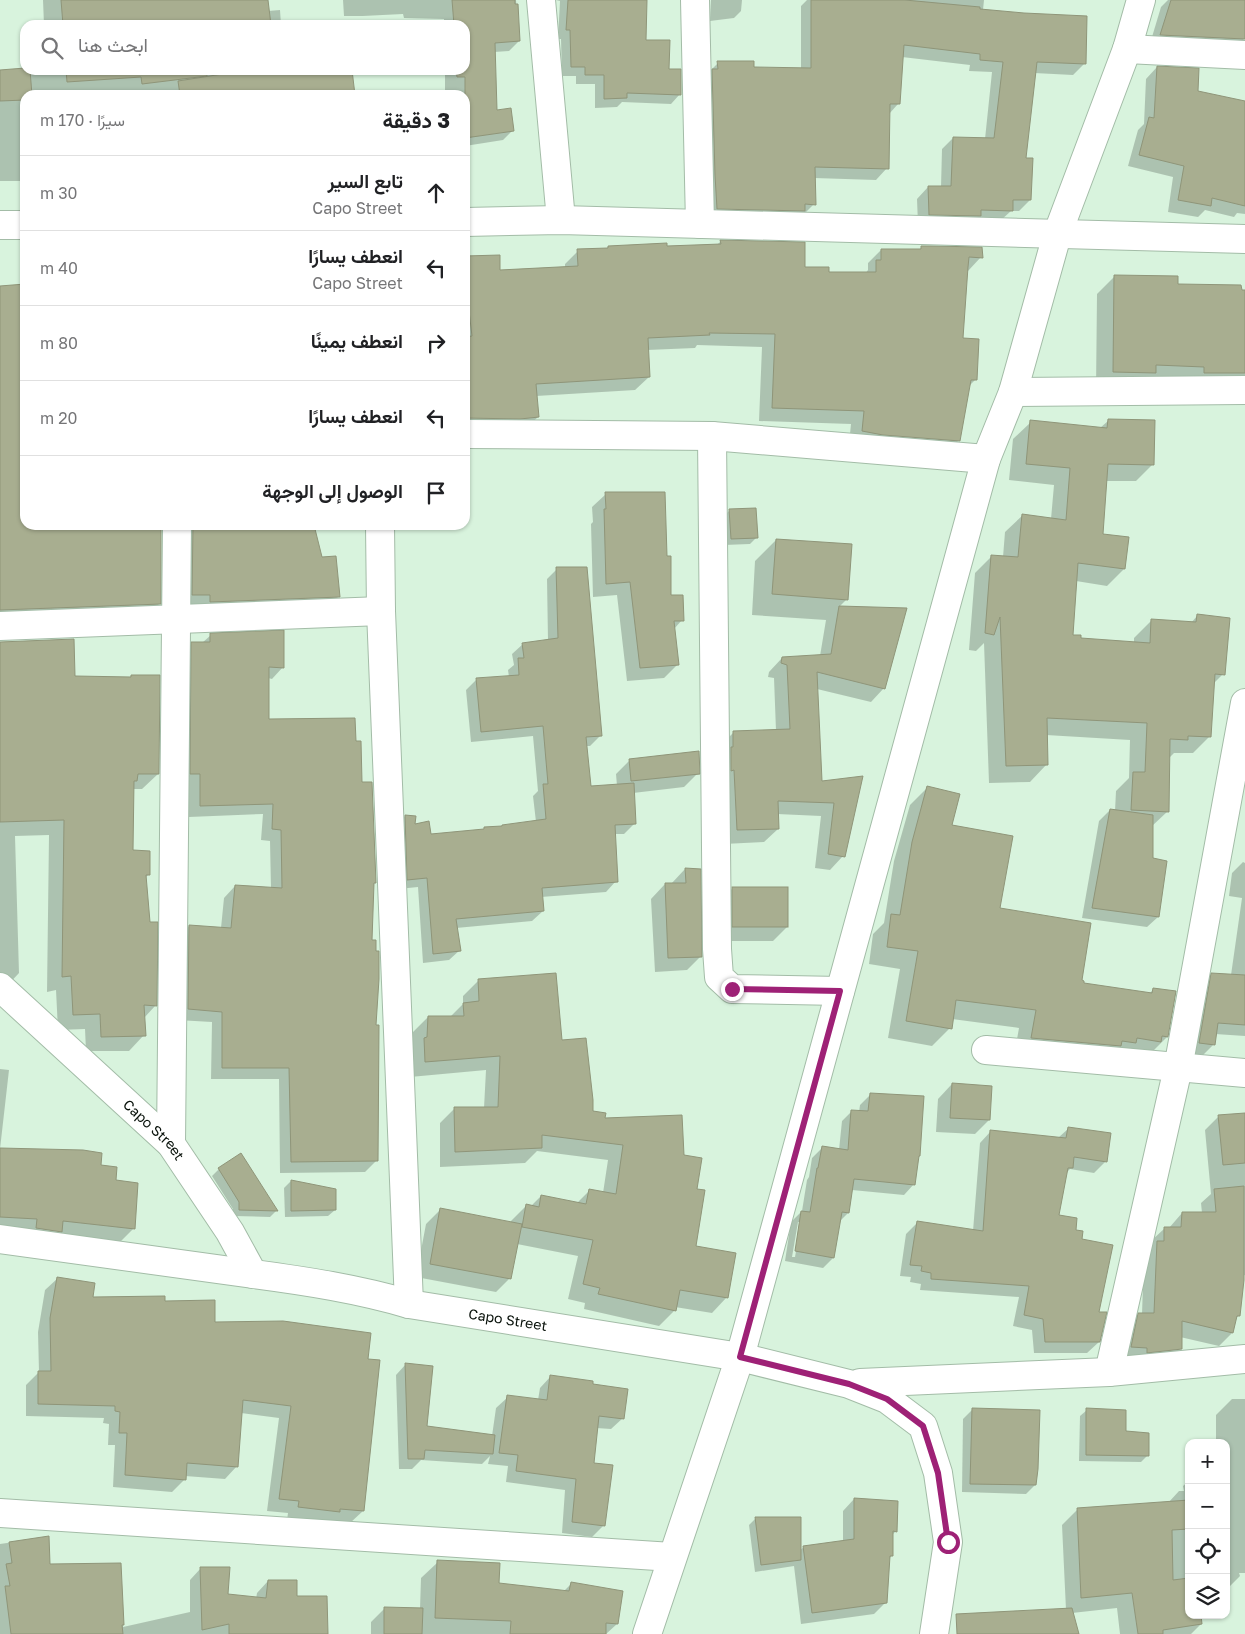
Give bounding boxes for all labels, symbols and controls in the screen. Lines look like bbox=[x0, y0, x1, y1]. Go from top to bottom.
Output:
search box bbox=[20, 20, 470, 75]
text: ابحث هنا bbox=[78, 33, 148, 56]
icon: search bbox=[38, 34, 66, 62]
text: 3 دقيقة bbox=[382, 107, 450, 133]
text: سيرًا · 170 m bbox=[40, 110, 125, 130]
text: تابع السير bbox=[327, 169, 403, 192]
icon: ahead bbox=[422, 179, 450, 207]
text: 30 m bbox=[40, 183, 77, 203]
text: Capo Street bbox=[312, 198, 403, 218]
text: انعطف يسارًا bbox=[308, 244, 403, 267]
icon: left bbox=[422, 254, 450, 282]
text: 40 m bbox=[40, 258, 78, 278]
text: Capo Street bbox=[312, 273, 403, 293]
text: انعطف يمينًا bbox=[311, 329, 403, 352]
icon: right bbox=[422, 329, 450, 357]
text: 80 m bbox=[40, 333, 78, 353]
text: انعطف يسارًا bbox=[308, 404, 403, 427]
icon: left bbox=[422, 404, 450, 432]
text: 20 m bbox=[40, 408, 77, 428]
text: الوصول إلى الوجهة bbox=[262, 479, 403, 502]
icon: arrive bbox=[422, 479, 450, 507]
route end bbox=[721, 978, 744, 1001]
street label: Capo Street bbox=[120, 1096, 188, 1163]
street label: Capo Street bbox=[467, 1305, 548, 1334]
map controls bbox=[1185, 1439, 1230, 1619]
button: + bbox=[1185, 1439, 1230, 1484]
button: − bbox=[1185, 1484, 1230, 1529]
button: locate bbox=[1185, 1529, 1230, 1574]
route start bbox=[937, 1531, 960, 1554]
button: layers bbox=[1185, 1574, 1230, 1619]

